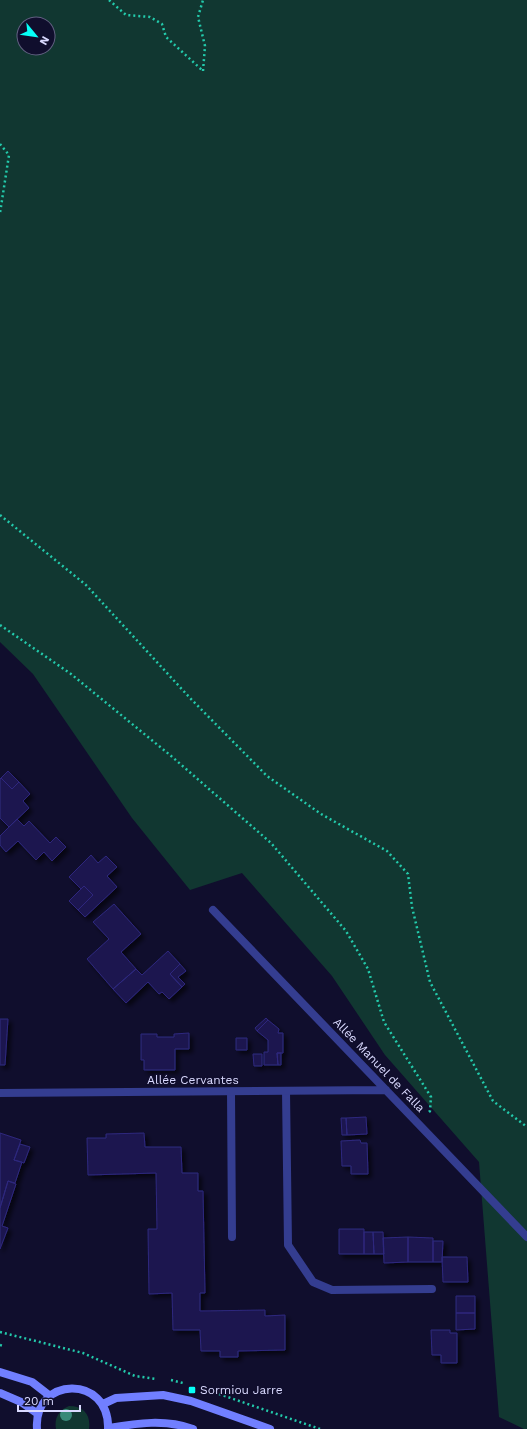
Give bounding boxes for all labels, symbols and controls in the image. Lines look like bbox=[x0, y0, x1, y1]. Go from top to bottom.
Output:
north arrow bbox=[16, 16, 56, 56]
text: N bbox=[37, 34, 52, 47]
street label: Allée Manuel de Falla bbox=[330, 1015, 428, 1115]
street label: Allée Cervantes bbox=[147, 1073, 239, 1087]
place label: Sormiou Jarre bbox=[200, 1383, 283, 1397]
marker: Sormiou Jarre bbox=[187, 1385, 197, 1395]
scale bar bbox=[18, 1387, 80, 1413]
text: 20 m bbox=[24, 1394, 54, 1408]

